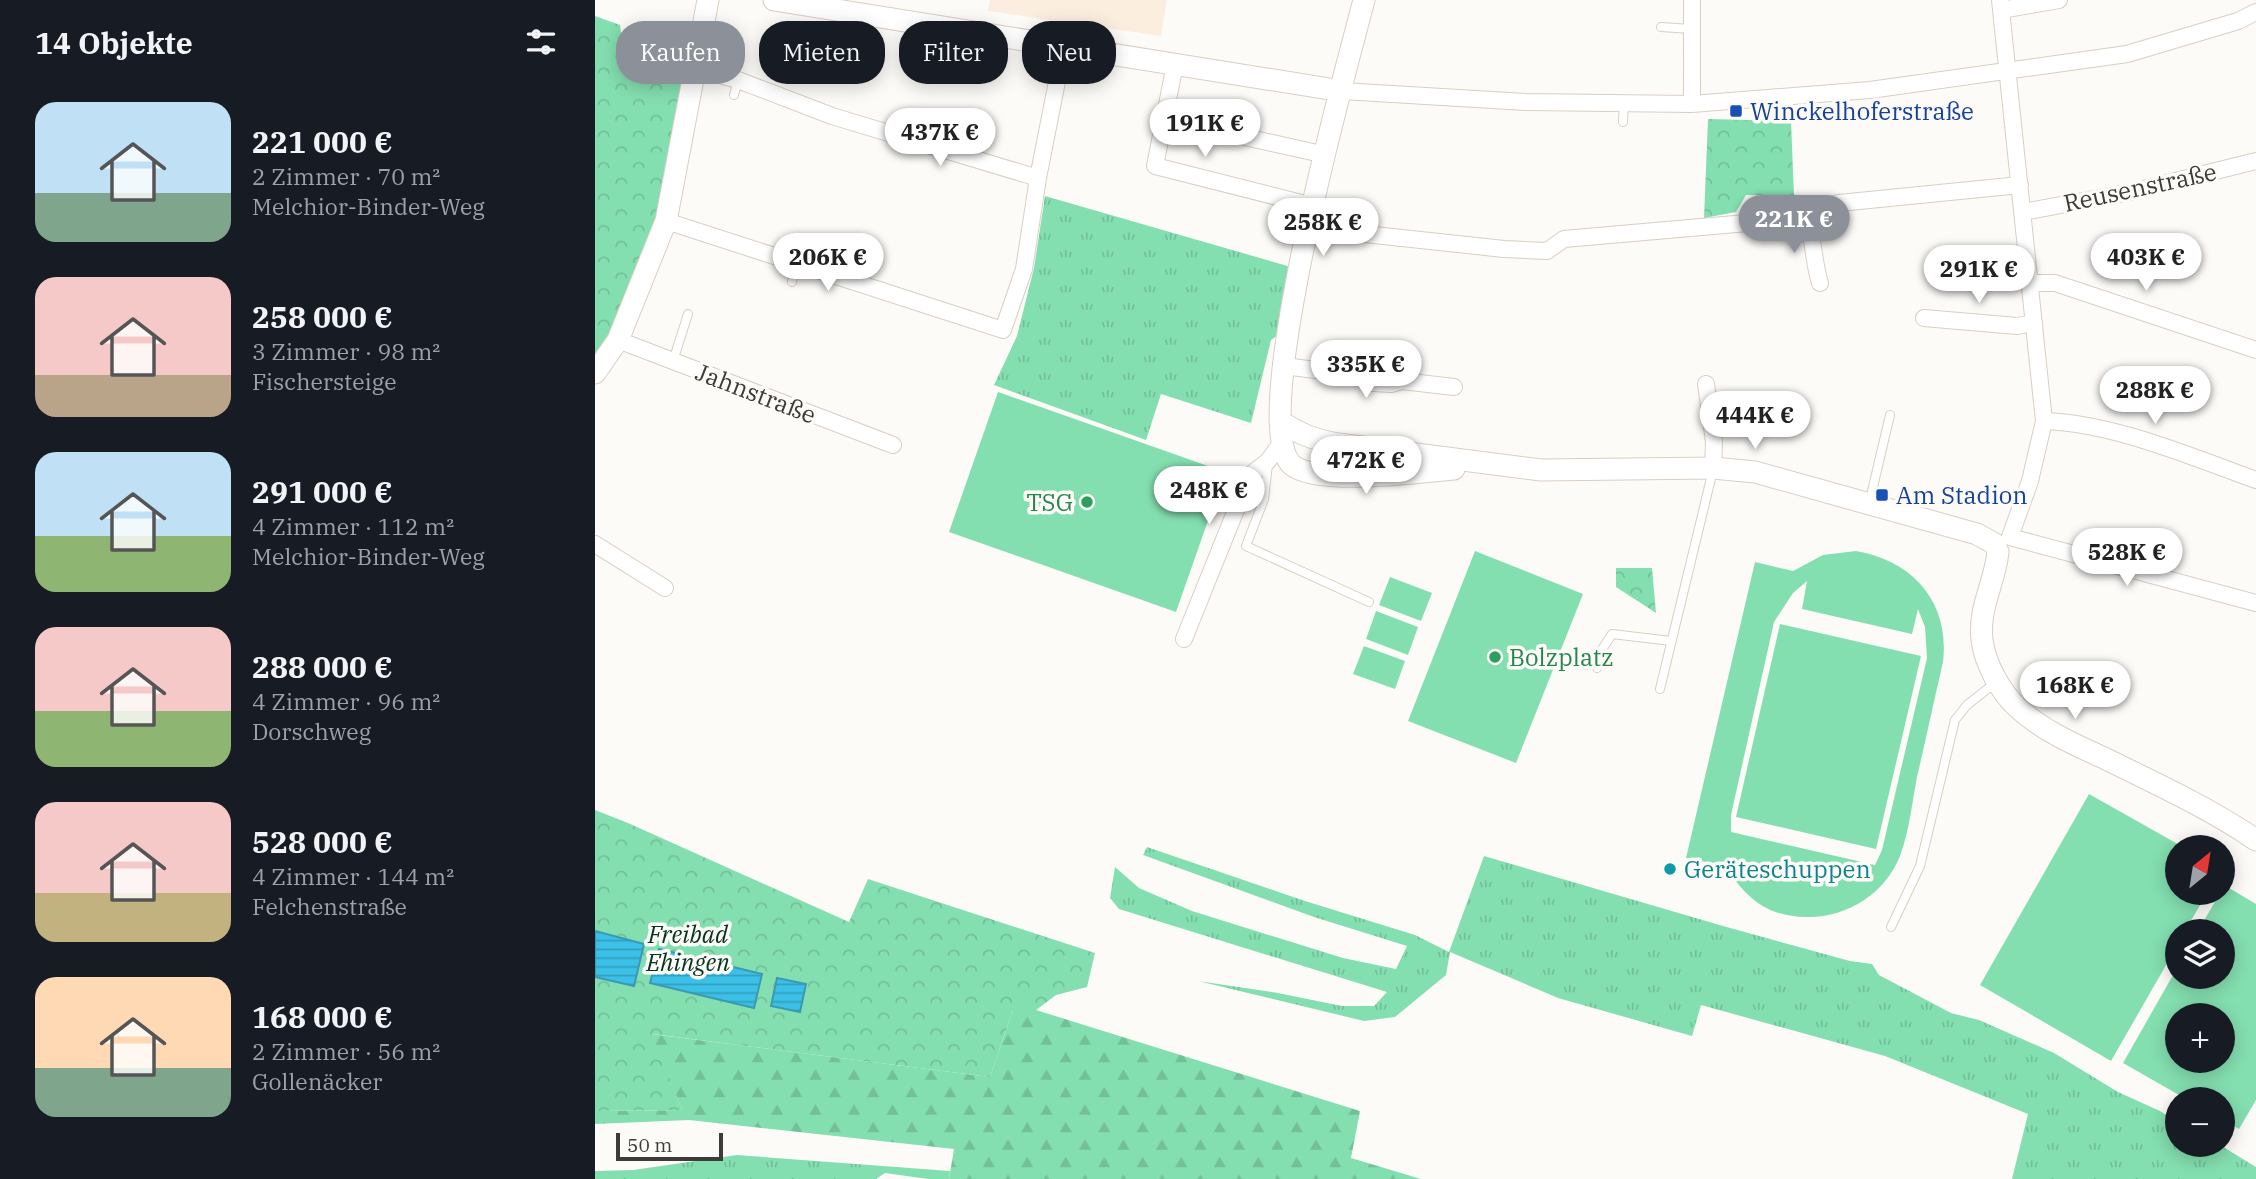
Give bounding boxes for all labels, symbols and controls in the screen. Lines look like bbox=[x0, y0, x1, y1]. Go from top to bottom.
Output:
chip: Kaufen bbox=[616, 21, 745, 84]
chip: Mieten bbox=[759, 21, 885, 84]
chip: Filter bbox=[899, 21, 1008, 84]
chip: Neu bbox=[1022, 21, 1116, 84]
text: 14 Objekte bbox=[35, 23, 193, 62]
icon: filters bbox=[522, 23, 560, 61]
place label: Winckelhoferstraße bbox=[1750, 95, 1974, 127]
pin: 191K € bbox=[1148, 100, 1262, 159]
marker: Winckelhoferstraße bbox=[1728, 103, 1744, 119]
text: 191K € bbox=[1166, 107, 1244, 137]
pin: 437K € bbox=[883, 108, 997, 168]
text: 437K € bbox=[901, 116, 979, 146]
text: 221 000 € bbox=[252, 122, 393, 161]
icon: home bbox=[91, 130, 175, 214]
street label: Reusenstraße bbox=[2061, 155, 2219, 219]
text: 2 Zimmer · 70 m² bbox=[252, 161, 440, 191]
text: Melchior-Binder-Weg bbox=[252, 191, 485, 221]
pin: 221K € bbox=[1737, 196, 1851, 255]
pin: 258K € bbox=[1266, 198, 1380, 258]
text: 221K € bbox=[1755, 203, 1833, 233]
text: 258K € bbox=[1284, 206, 1362, 236]
pin: 206K € bbox=[771, 233, 885, 293]
pin: 403K € bbox=[2089, 233, 2203, 293]
text: 206K € bbox=[789, 241, 867, 271]
text: 403K € bbox=[2107, 241, 2185, 271]
pin: 291K € bbox=[1922, 246, 2036, 305]
text: 291K € bbox=[1940, 253, 2018, 283]
text: 258 000 € bbox=[252, 297, 393, 336]
icon: home bbox=[91, 305, 175, 389]
text: 3 Zimmer · 98 m² bbox=[252, 336, 440, 366]
pin: 335K € bbox=[1309, 340, 1423, 400]
text: 335K € bbox=[1327, 348, 1405, 378]
street label: Jahnstraße bbox=[691, 355, 821, 431]
text: Fischersteige bbox=[252, 366, 397, 396]
pin: 288K € bbox=[2098, 366, 2212, 426]
text: 288K € bbox=[2116, 374, 2194, 404]
pin: 444K € bbox=[1698, 392, 1812, 451]
text: 444K € bbox=[1716, 399, 1794, 429]
pin: 472K € bbox=[1309, 436, 1423, 496]
text: 472K € bbox=[1327, 444, 1405, 474]
pin: 248K € bbox=[1152, 466, 1266, 526]
text: 291 000 € bbox=[252, 472, 393, 511]
text: 248K € bbox=[1170, 474, 1248, 504]
place label: Am Stadion bbox=[1896, 479, 2028, 511]
icon: home bbox=[91, 480, 175, 564]
place label: TSG bbox=[1026, 486, 1073, 518]
marker: Am Stadion bbox=[1874, 487, 1890, 503]
marker: TSG bbox=[1079, 494, 1095, 510]
text: 4 Zimmer · 112 m² bbox=[252, 511, 454, 541]
pin: 528K € bbox=[2070, 528, 2184, 588]
text: 528K € bbox=[2088, 536, 2166, 566]
text: Melchior-Binder-Weg bbox=[252, 541, 485, 571]
place label: Bolzplatz bbox=[1509, 641, 1613, 673]
text: 288 000 € bbox=[252, 647, 393, 686]
marker: Bolzplatz bbox=[1487, 649, 1503, 665]
icon: home bbox=[91, 655, 175, 739]
pin: 168K € bbox=[2018, 662, 2132, 721]
text: 168K € bbox=[2036, 669, 2114, 699]
text: 4 Zimmer · 96 m² bbox=[252, 686, 440, 716]
text: Dorschweg bbox=[252, 716, 371, 746]
text: 528 000 € bbox=[252, 822, 393, 861]
icon: home bbox=[91, 830, 175, 914]
north arrow bbox=[2165, 835, 2235, 905]
map controls bbox=[2165, 835, 2235, 1157]
place label: Geräteschuppen bbox=[1684, 853, 1871, 885]
text: 4 Zimmer · 144 m² bbox=[252, 861, 454, 891]
marker: Geräteschuppen bbox=[1662, 861, 1678, 877]
text: Felchenstraße bbox=[252, 891, 407, 921]
park label: Freibad Ehingen bbox=[645, 918, 730, 978]
button: layers bbox=[2165, 919, 2235, 989]
text: 168 000 € bbox=[252, 997, 393, 1036]
button: + bbox=[2165, 1003, 2235, 1073]
icon: home bbox=[91, 1005, 175, 1089]
text: 2 Zimmer · 56 m² bbox=[252, 1036, 440, 1066]
text: Gollenäcker bbox=[252, 1066, 382, 1096]
button: − bbox=[2165, 1087, 2235, 1157]
scale bar bbox=[616, 1130, 723, 1162]
text: 50 m bbox=[627, 1133, 672, 1157]

